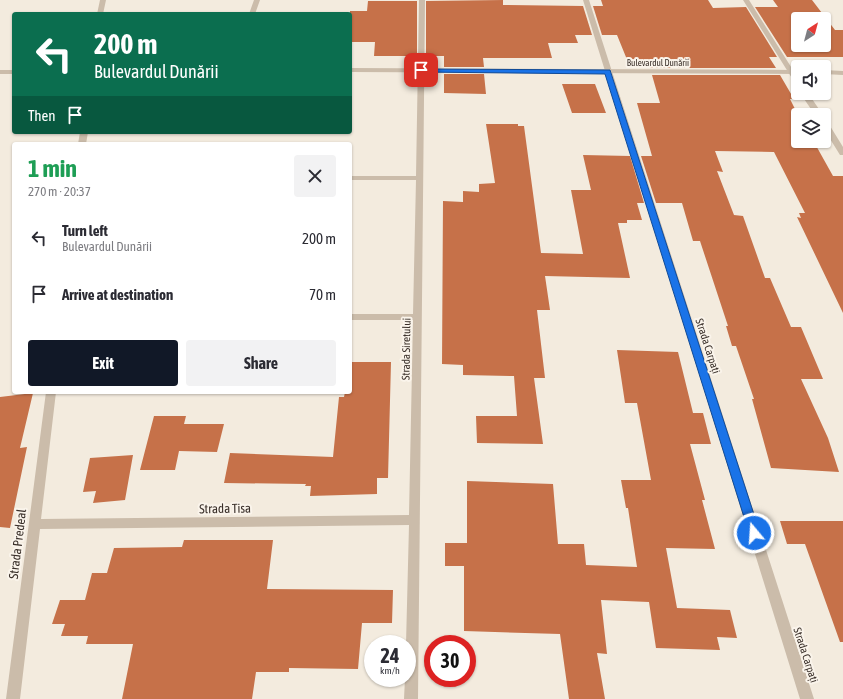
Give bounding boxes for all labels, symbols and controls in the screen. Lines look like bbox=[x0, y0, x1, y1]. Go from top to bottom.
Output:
north arrow bbox=[791, 12, 831, 52]
map controls bbox=[791, 12, 831, 148]
icon: left bbox=[28, 28, 80, 80]
text: 200 m bbox=[94, 28, 157, 60]
pin bbox=[404, 53, 438, 87]
street label: Bulevardul Dunării bbox=[627, 58, 689, 68]
icon: arrive bbox=[410, 59, 432, 81]
button: sound bbox=[791, 60, 831, 100]
text: Bulevardul Dunării bbox=[94, 61, 219, 82]
icon: arrive bbox=[64, 104, 86, 126]
text: Then bbox=[28, 107, 56, 124]
button: layers bbox=[791, 108, 831, 148]
text: 1 min bbox=[28, 155, 77, 182]
button: close bbox=[294, 155, 336, 197]
text: 270 m · 20:37 bbox=[28, 184, 91, 199]
text: Turn left bbox=[62, 222, 108, 239]
icon: left bbox=[28, 227, 50, 249]
text: 200 m bbox=[302, 230, 336, 247]
text: Bulevardul Dunării bbox=[62, 239, 152, 254]
icon: arrive bbox=[28, 283, 50, 305]
text: Arrive at destination bbox=[62, 286, 173, 303]
text: 70 m bbox=[309, 286, 336, 303]
street label: Strada Carpați bbox=[693, 317, 723, 375]
street label: Strada Siretului bbox=[399, 318, 413, 380]
button: Exit bbox=[28, 340, 178, 386]
button: Share bbox=[186, 340, 336, 386]
street label: Strada Tisa bbox=[199, 501, 251, 516]
street label: Strada Predeal bbox=[6, 508, 29, 580]
position arrow bbox=[733, 512, 775, 554]
street label: Strada Carpați bbox=[791, 626, 821, 684]
speed limit sign: 30 bbox=[424, 635, 476, 687]
text: 24 bbox=[381, 644, 399, 667]
text: km/h bbox=[380, 665, 400, 676]

